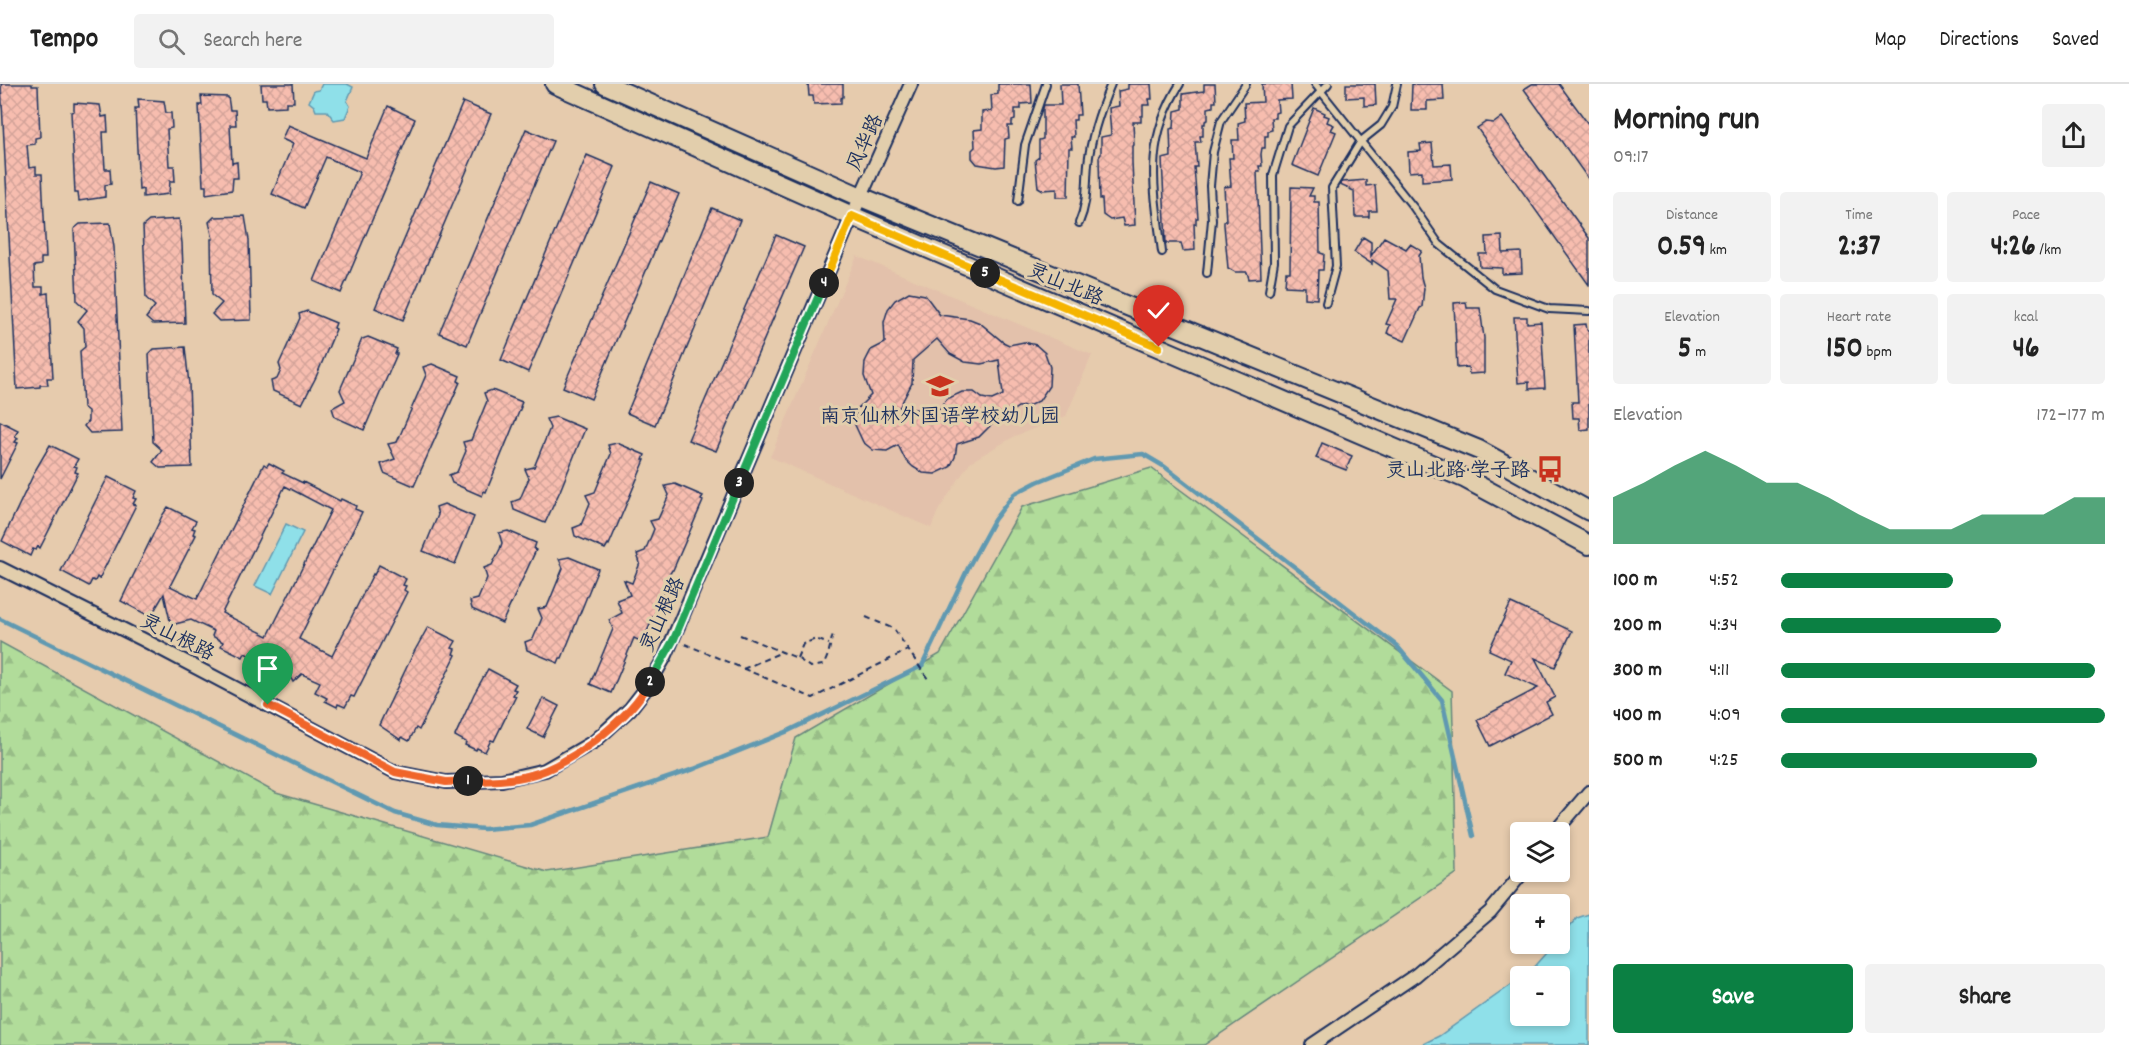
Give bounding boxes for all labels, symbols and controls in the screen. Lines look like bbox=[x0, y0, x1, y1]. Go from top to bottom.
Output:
search box bbox=[134, 14, 554, 68]
text: Tempo bbox=[30, 21, 98, 61]
icon: search bbox=[155, 25, 188, 58]
text: Search here bbox=[203, 26, 303, 57]
text: Map bbox=[1875, 26, 1906, 56]
text: Directions bbox=[1939, 26, 2019, 56]
text: Saved bbox=[2052, 26, 2099, 56]
text: Morning run bbox=[1613, 98, 1760, 145]
button: share bbox=[2042, 104, 2105, 167]
street label: 风华路 bbox=[842, 109, 892, 176]
text: 09:17 bbox=[1613, 144, 1648, 172]
text: Distance bbox=[1666, 204, 1718, 227]
text: Time bbox=[1845, 204, 1873, 227]
text: Pace bbox=[2012, 204, 2040, 227]
text: 0.59 bbox=[1657, 227, 1706, 270]
text: 2:37 bbox=[1838, 227, 1880, 270]
text: 4:26 bbox=[1990, 227, 2036, 270]
text: km bbox=[1706, 239, 1727, 262]
text: /km bbox=[2036, 239, 2062, 262]
street label: 灵山北路 bbox=[1023, 257, 1108, 315]
pin: 5 bbox=[970, 258, 1000, 288]
text: 5 bbox=[981, 261, 989, 284]
pin: 4 bbox=[809, 268, 839, 298]
text: 4 bbox=[821, 271, 827, 294]
pin bbox=[1133, 285, 1184, 347]
icon: check bbox=[1142, 294, 1175, 327]
text: Elevation bbox=[1664, 306, 1720, 329]
text: Heart rate bbox=[1827, 306, 1891, 329]
text: kcal bbox=[2014, 306, 2038, 329]
text: 5 bbox=[1678, 329, 1692, 372]
text: 150 bbox=[1826, 329, 1863, 372]
text: 46 bbox=[2012, 329, 2040, 372]
text: m bbox=[1692, 341, 1706, 364]
text: bpm bbox=[1863, 341, 1892, 364]
school or university icon: 南京仙林外国语学校幼儿园 bbox=[925, 371, 955, 401]
text: Elevation bbox=[1613, 402, 1683, 430]
text: 172–177 m bbox=[2036, 402, 2105, 430]
place label: 南京仙林外国语学校幼儿园 bbox=[820, 404, 1060, 432]
bus stop icon: 灵山北路·学子路 bbox=[1535, 454, 1565, 484]
place label: 灵山北路·学子路 bbox=[1385, 458, 1531, 486]
pin: 3 bbox=[724, 468, 754, 498]
text: 3 bbox=[735, 471, 743, 494]
text: 100 m bbox=[1613, 567, 1658, 595]
text: 4:52 bbox=[1709, 567, 1739, 595]
street label: 灵山根路 bbox=[634, 572, 694, 657]
street label: 灵山根路 bbox=[135, 608, 220, 670]
text: 200 m bbox=[1613, 612, 1662, 640]
text: 4:34 bbox=[1709, 612, 1738, 640]
pin bbox=[242, 643, 293, 705]
icon: arrive bbox=[251, 652, 284, 685]
text: 300 m bbox=[1613, 657, 1662, 685]
text: 4:11 bbox=[1709, 657, 1729, 685]
pin: 2 bbox=[635, 667, 665, 697]
text: 2 bbox=[647, 670, 654, 693]
text: 400 m bbox=[1613, 702, 1661, 730]
text: 4:09 bbox=[1709, 702, 1741, 730]
text: 500 m bbox=[1613, 747, 1662, 775]
text: 4:25 bbox=[1709, 747, 1739, 775]
pin: 1 bbox=[453, 766, 483, 796]
text: 1 bbox=[466, 769, 470, 792]
map controls bbox=[1510, 822, 1570, 1026]
button: layers bbox=[1510, 822, 1570, 882]
button: + bbox=[1510, 894, 1570, 954]
button: Save bbox=[1613, 964, 1853, 1033]
button: Share bbox=[1865, 964, 2105, 1033]
button: − bbox=[1510, 966, 1570, 1026]

